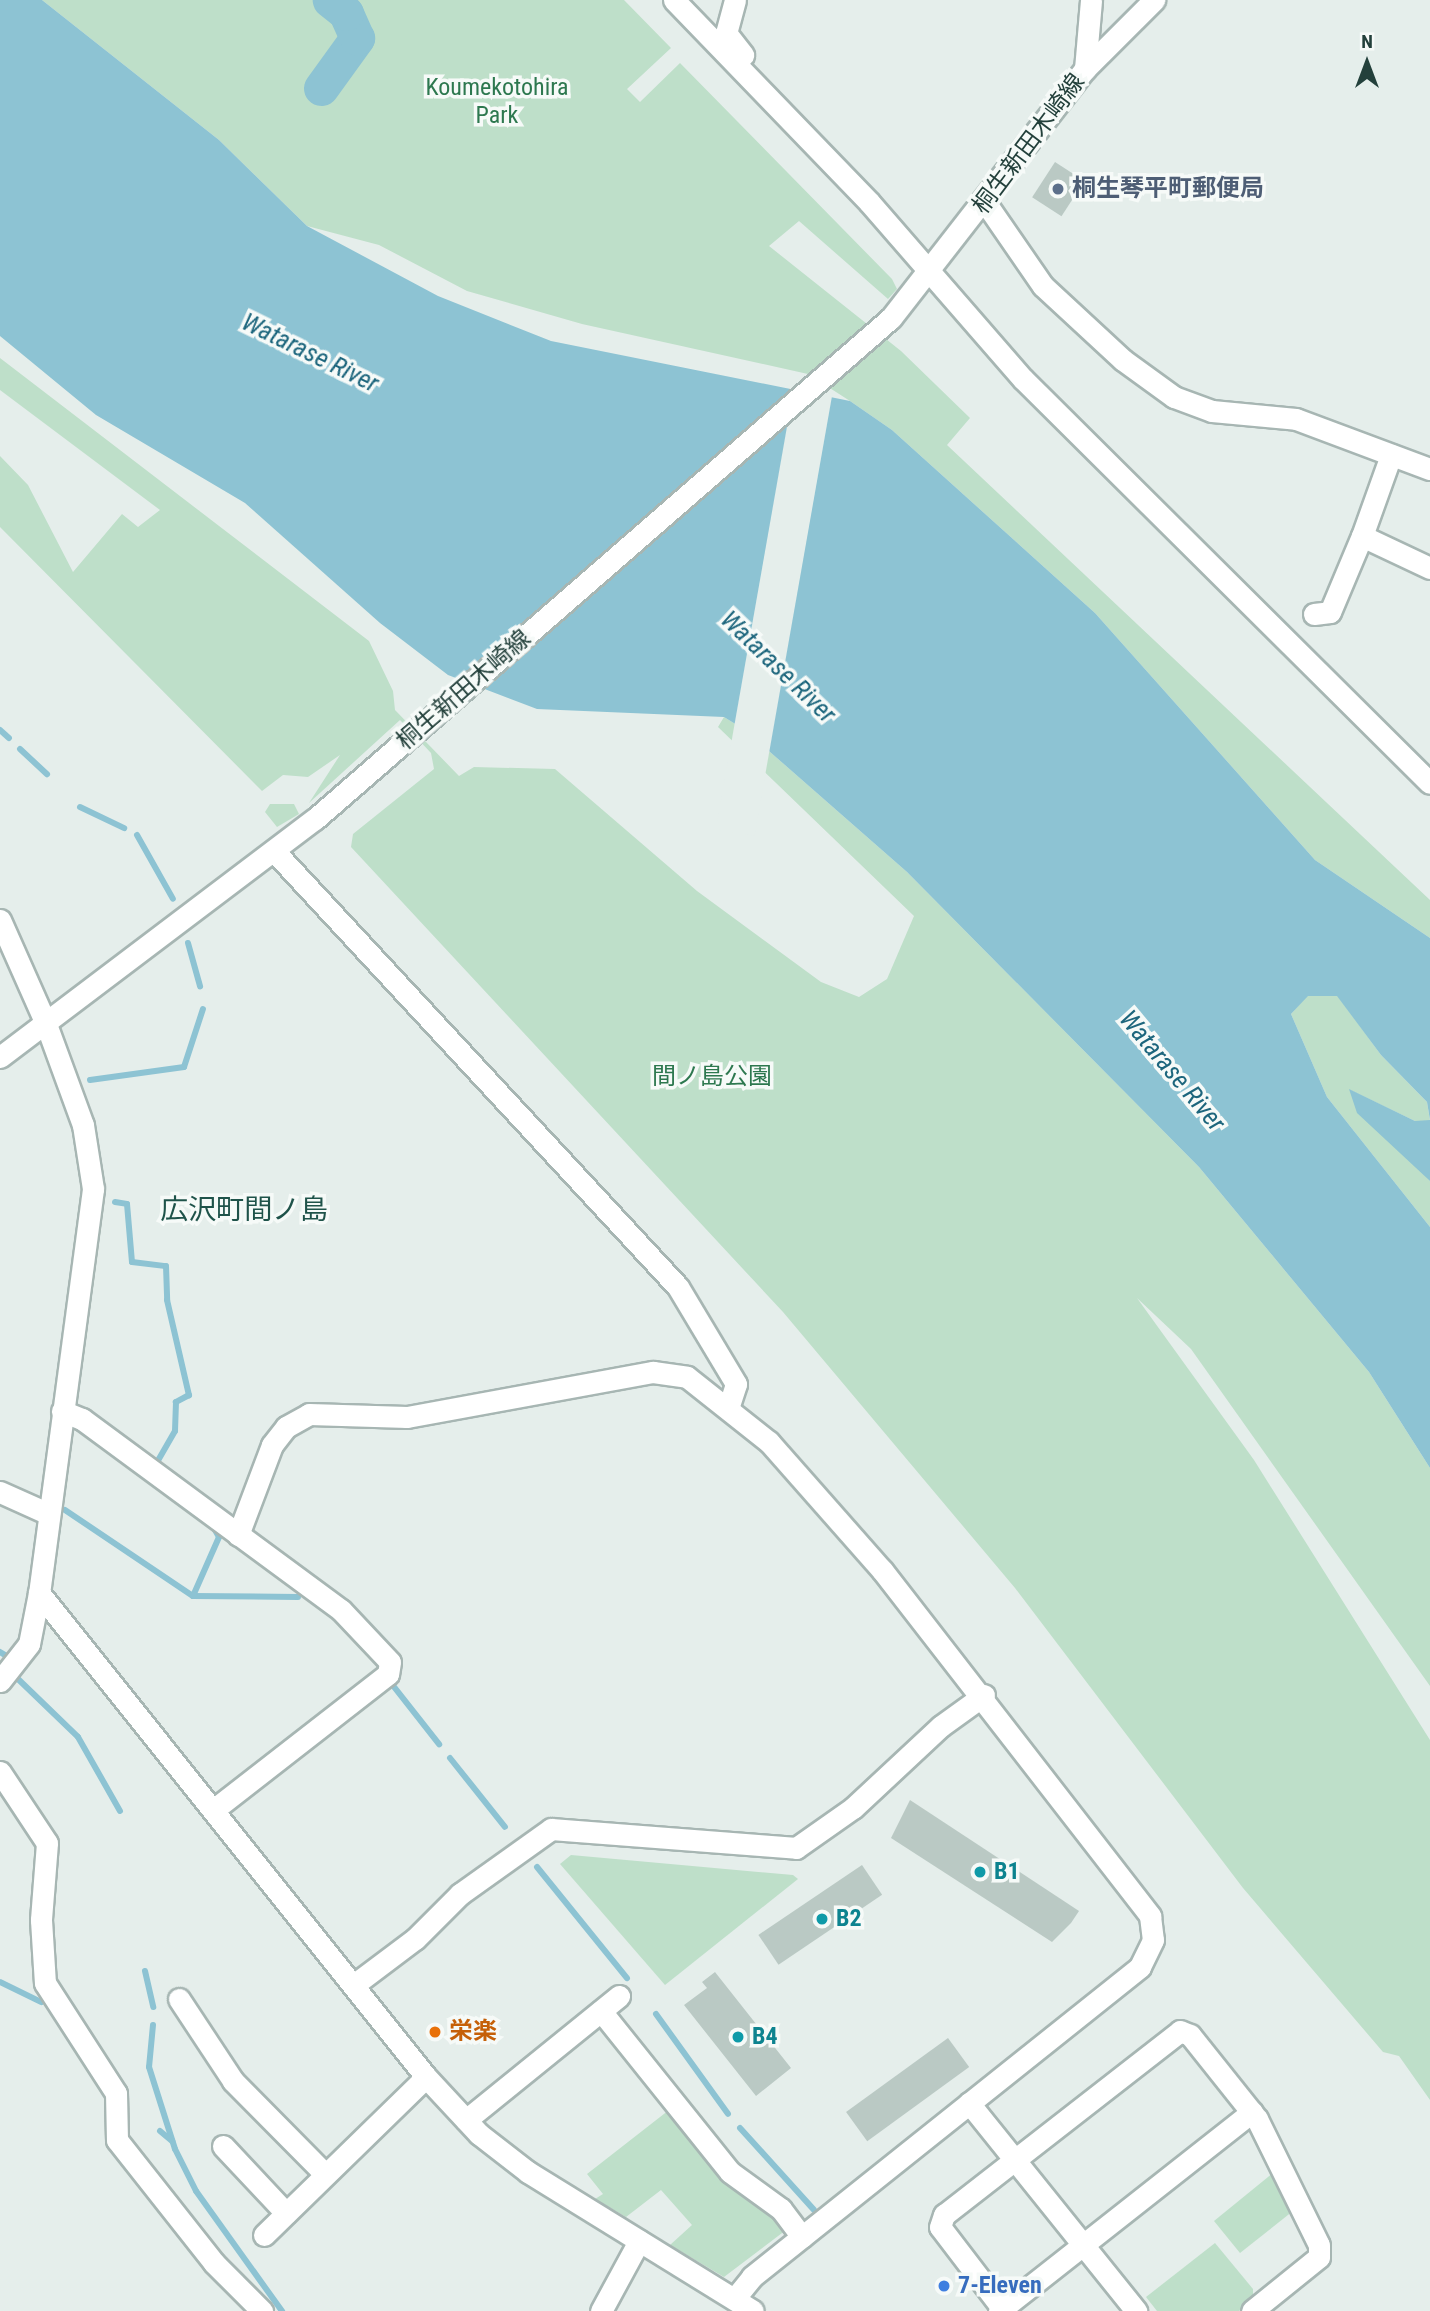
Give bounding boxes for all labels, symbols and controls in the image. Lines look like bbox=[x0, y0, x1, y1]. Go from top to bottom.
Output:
north arrow bbox=[1332, 28, 1402, 98]
text: N bbox=[1361, 30, 1373, 53]
street label: 桐生新田木崎線 bbox=[967, 68, 1091, 220]
park label: Koumekotohira Park bbox=[426, 74, 568, 130]
place label: 桐生琴平町郵便局 bbox=[1072, 175, 1264, 203]
marker: 桐生琴平町郵便局 bbox=[1050, 181, 1066, 197]
water label: Watarase River bbox=[237, 306, 383, 400]
water label: Watarase River bbox=[714, 604, 842, 730]
street label: 桐生新田木崎線 bbox=[391, 624, 537, 756]
water label: Watarase River bbox=[1112, 1004, 1232, 1138]
park label: 間ノ島公園 bbox=[652, 1063, 772, 1091]
district label: 広沢町間ノ島 bbox=[160, 1193, 328, 1227]
place label: B1 bbox=[994, 1858, 1020, 1886]
marker: B1 bbox=[972, 1864, 988, 1880]
place label: B2 bbox=[836, 1905, 862, 1933]
marker: B2 bbox=[814, 1911, 830, 1927]
place label: 栄楽 bbox=[449, 2018, 497, 2046]
place label: B4 bbox=[752, 2023, 778, 2051]
marker: 栄楽 bbox=[427, 2024, 443, 2040]
marker: B4 bbox=[730, 2029, 746, 2045]
place label: 7-Eleven bbox=[958, 2272, 1042, 2300]
marker: 7-Eleven bbox=[936, 2278, 952, 2294]

